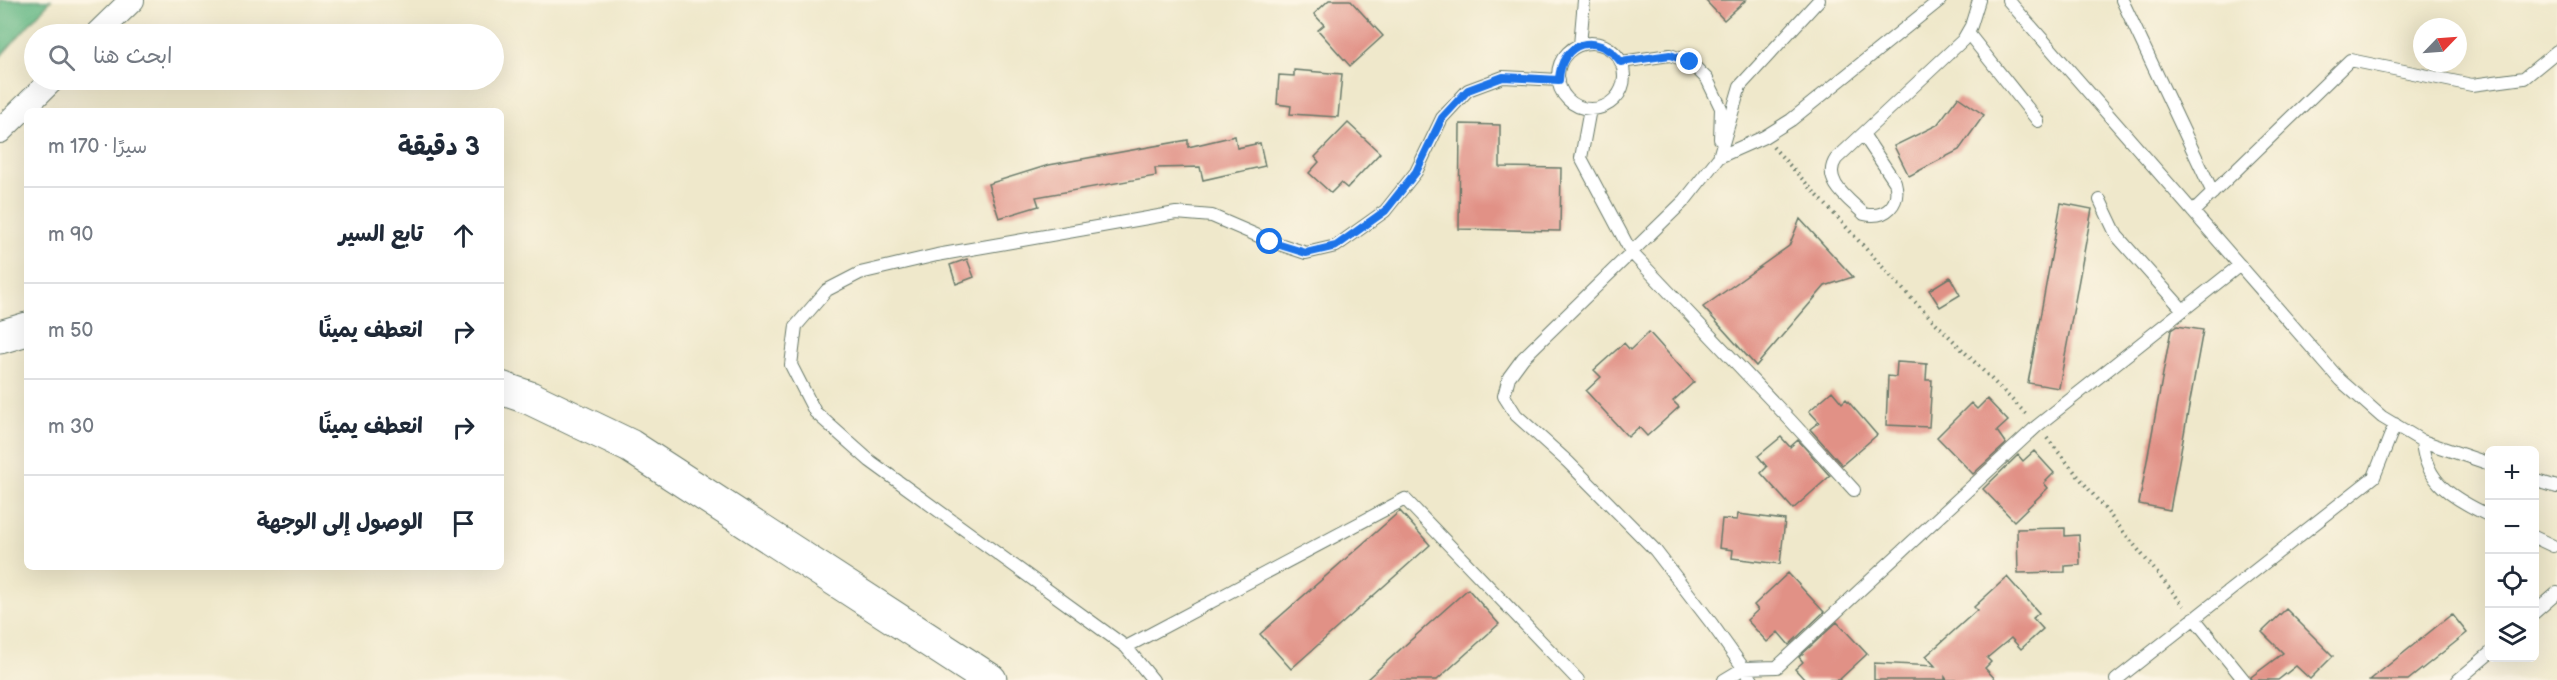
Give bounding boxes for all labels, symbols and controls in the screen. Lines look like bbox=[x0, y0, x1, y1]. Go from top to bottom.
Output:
north arrow bbox=[2413, 18, 2467, 72]
search box bbox=[24, 24, 504, 90]
icon: search bbox=[45, 41, 78, 74]
text: ابحث هنا bbox=[93, 43, 173, 70]
route end bbox=[1676, 48, 1702, 74]
text: 3 دقيقة bbox=[398, 132, 480, 163]
text: سيرًا · 170 m bbox=[48, 135, 147, 159]
icon: ahead bbox=[447, 219, 480, 252]
text: تابع السير bbox=[339, 221, 423, 248]
text: 90 m bbox=[48, 223, 93, 247]
route start bbox=[1256, 228, 1282, 254]
icon: right bbox=[447, 315, 480, 348]
text: انعطف يمينًا bbox=[319, 317, 423, 344]
text: 50 m bbox=[48, 319, 93, 343]
icon: right bbox=[447, 411, 480, 444]
text: انعطف يمينًا bbox=[319, 413, 423, 440]
text: 30 m bbox=[48, 415, 94, 439]
map controls bbox=[2485, 446, 2539, 662]
button: + bbox=[2485, 446, 2539, 500]
button: − bbox=[2485, 500, 2539, 554]
icon: arrive bbox=[447, 507, 480, 540]
text: الوصول إلى الوجهة bbox=[256, 509, 423, 536]
button: locate bbox=[2485, 554, 2539, 608]
button: layers bbox=[2485, 608, 2539, 662]

